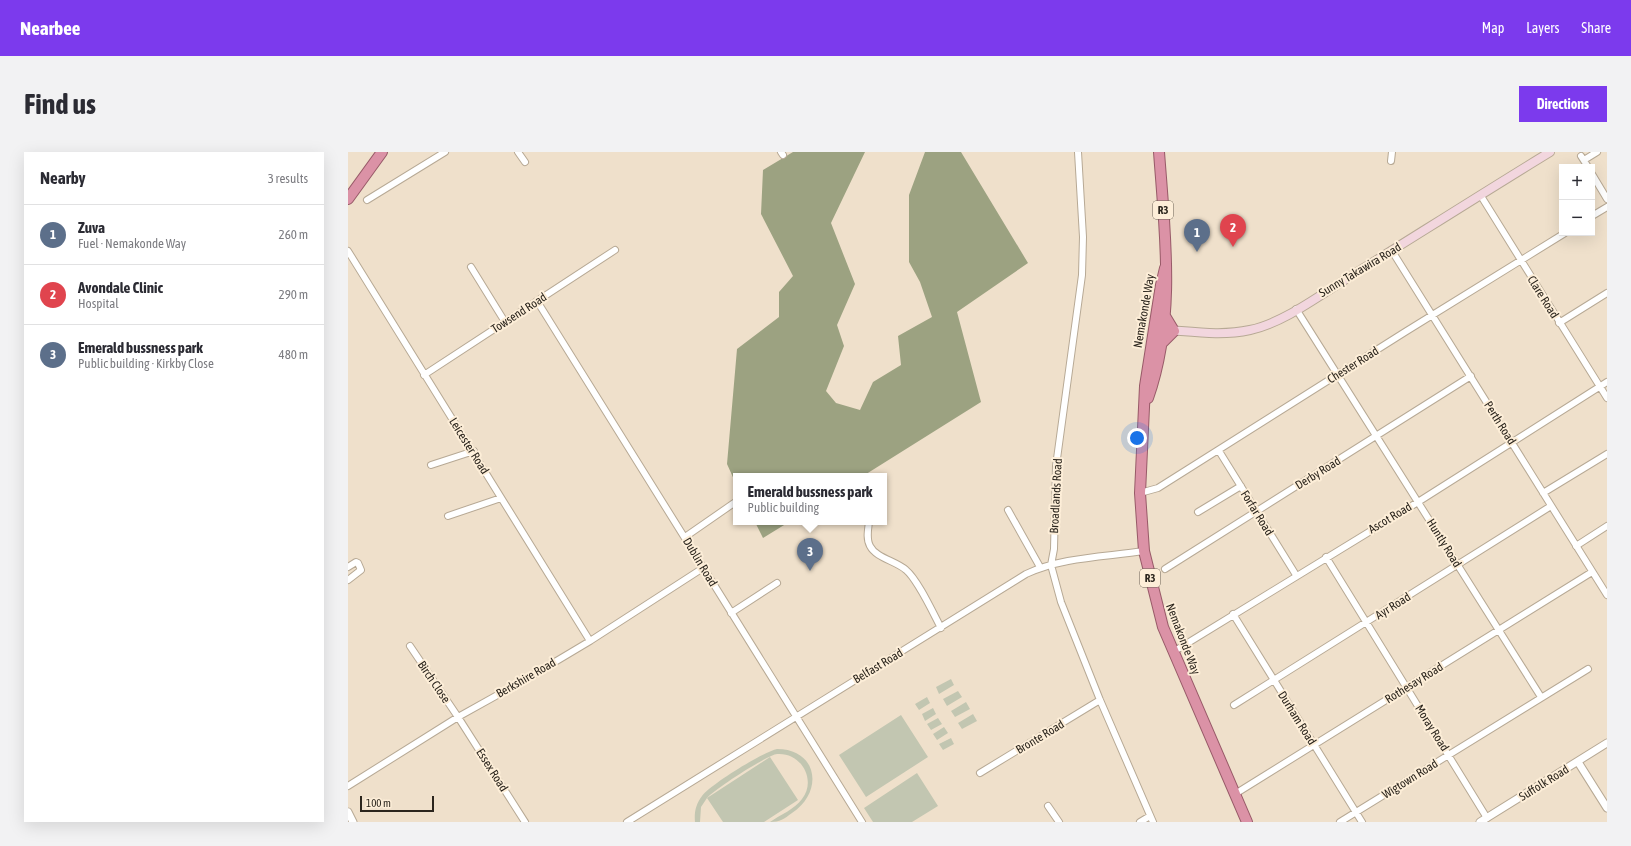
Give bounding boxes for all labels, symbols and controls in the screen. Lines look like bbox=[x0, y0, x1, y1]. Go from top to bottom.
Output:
text: Nearbee bbox=[20, 17, 80, 39]
text: Map bbox=[1482, 20, 1504, 36]
text: Layers bbox=[1526, 20, 1559, 36]
text: Share bbox=[1581, 20, 1611, 36]
button: Directions bbox=[1519, 86, 1607, 122]
text: Find us bbox=[24, 88, 96, 120]
map controls bbox=[1559, 164, 1595, 236]
button: + bbox=[1559, 164, 1595, 200]
text: Nearby bbox=[40, 168, 86, 188]
text: 3 results bbox=[268, 171, 308, 186]
button: − bbox=[1559, 200, 1595, 236]
road number: R3 bbox=[1153, 201, 1173, 219]
pin: 2 bbox=[1220, 214, 1246, 247]
text: Zuva bbox=[78, 219, 105, 236]
pin: 1 bbox=[1184, 219, 1210, 252]
text: 1 bbox=[50, 227, 56, 242]
text: 260 m bbox=[279, 227, 308, 242]
text: Fuel · Nemakonde Way bbox=[78, 236, 186, 251]
street label: Sunny Takawira Road bbox=[1316, 240, 1404, 300]
street label: Nemakonde Way bbox=[1131, 273, 1157, 349]
street label: Clare Road bbox=[1524, 273, 1562, 321]
text: Avondale Clinic bbox=[78, 279, 163, 296]
text: 2 bbox=[50, 287, 56, 302]
text: 290 m bbox=[279, 287, 308, 302]
street label: Towsend Road bbox=[489, 290, 549, 336]
text: Hospital bbox=[78, 296, 119, 311]
text: Emerald bussness park bbox=[78, 339, 203, 356]
street label: Chester Road bbox=[1325, 344, 1381, 386]
text: 3 bbox=[50, 347, 56, 362]
text: 480 m bbox=[279, 347, 308, 362]
text: Public building · Kirkby Close bbox=[78, 356, 214, 371]
street label: Perth Road bbox=[1481, 399, 1519, 447]
street label: Leicester Road bbox=[446, 415, 492, 477]
your location bbox=[1127, 428, 1147, 448]
street label: Derby Road bbox=[1293, 454, 1343, 492]
street label: Broadlands Road bbox=[1047, 458, 1065, 534]
popup bbox=[733, 473, 887, 525]
text: Emerald bussness park bbox=[748, 483, 872, 500]
street label: Forfar Road bbox=[1238, 488, 1276, 538]
text: Public building bbox=[748, 500, 819, 515]
street label: Ascot Road bbox=[1366, 500, 1414, 536]
street label: Huntly Road bbox=[1424, 516, 1464, 570]
street label: Dublin Road bbox=[680, 535, 720, 589]
pin: 3 bbox=[797, 538, 823, 571]
road number: R3 bbox=[1140, 569, 1160, 587]
street label: Ayr Road bbox=[1373, 590, 1413, 622]
street label: Nemakonde Way bbox=[1163, 602, 1203, 677]
street label: Belfast Road bbox=[851, 646, 905, 686]
street label: Berkshire Road bbox=[494, 655, 558, 701]
street label: Birch Close bbox=[415, 658, 453, 706]
street label: Rothesay Road bbox=[1382, 660, 1446, 706]
street label: Durham Road bbox=[1275, 689, 1319, 747]
street label: Moray Road bbox=[1412, 702, 1452, 754]
street label: Bronte Road bbox=[1013, 717, 1067, 757]
street label: Essex Road bbox=[473, 746, 511, 794]
street label: Wigtown Road bbox=[1380, 756, 1440, 802]
street label: Suffolk Road bbox=[1517, 762, 1571, 804]
scale bar bbox=[360, 794, 434, 813]
text: 100 m bbox=[366, 797, 391, 809]

